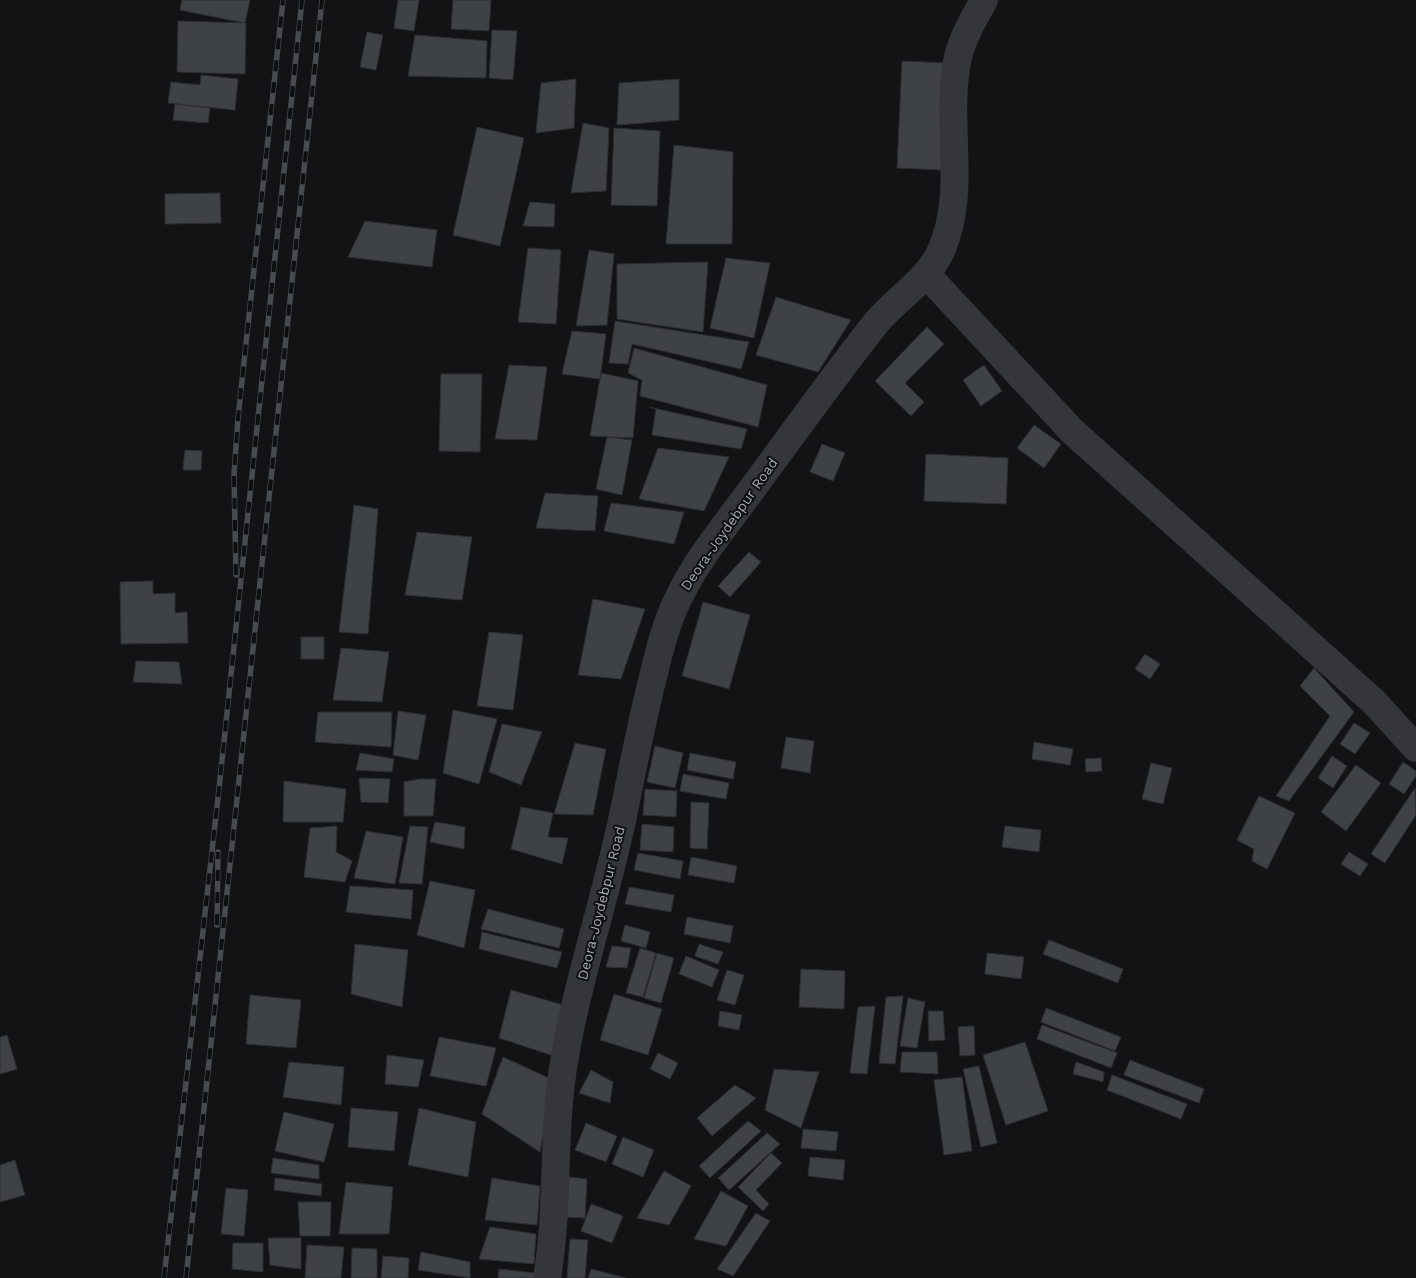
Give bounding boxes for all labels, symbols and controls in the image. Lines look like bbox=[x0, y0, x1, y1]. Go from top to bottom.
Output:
street label: Deora-Joydebpur Road bbox=[677, 455, 781, 593]
street label: Deora-Joydebpur Road bbox=[574, 825, 628, 981]

